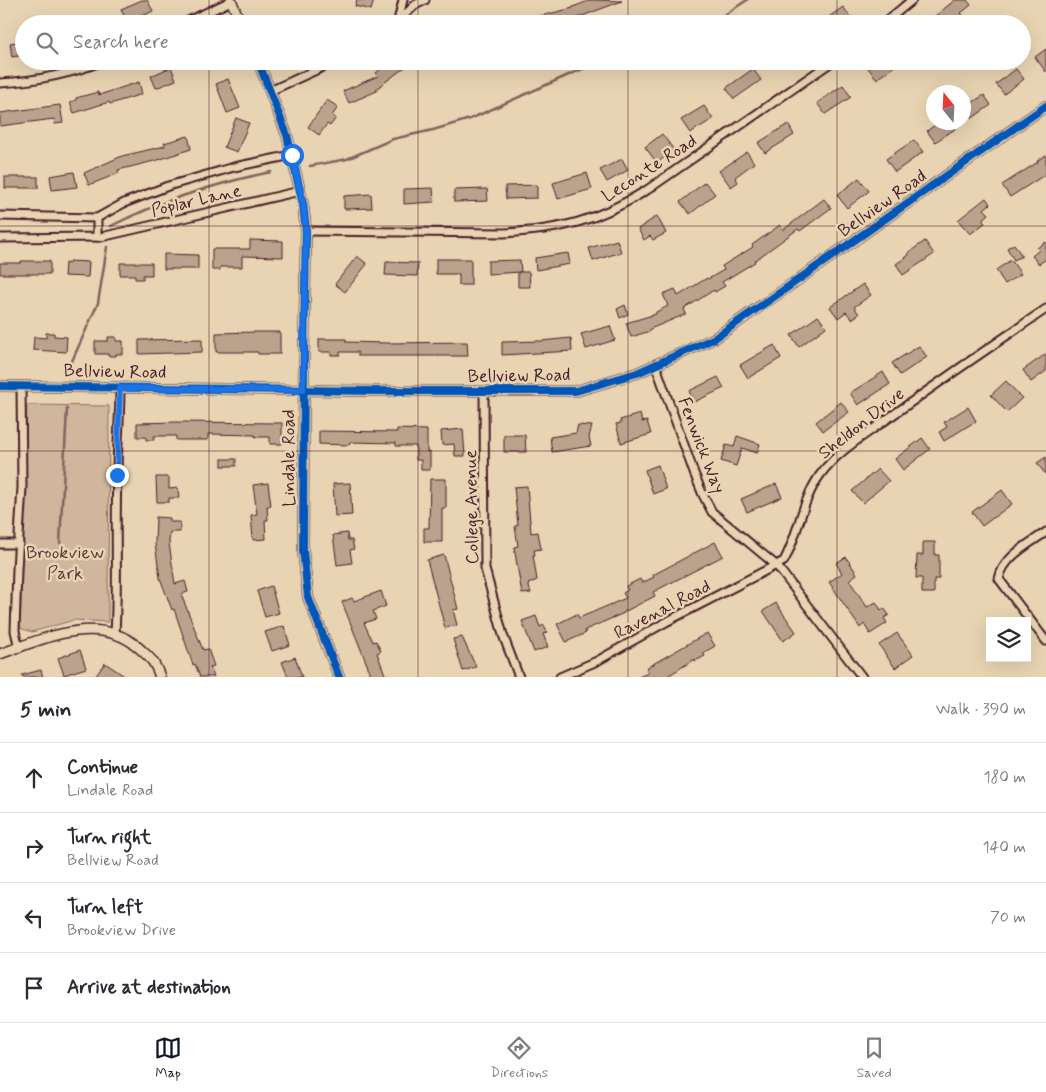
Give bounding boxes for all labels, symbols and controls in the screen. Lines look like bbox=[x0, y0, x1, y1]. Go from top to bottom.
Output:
search box bbox=[15, 15, 1031, 70]
icon: search bbox=[33, 29, 61, 57]
text: Search here bbox=[73, 30, 169, 55]
north arrow bbox=[926, 85, 971, 130]
street label: Leconte Road bbox=[597, 129, 702, 208]
route start bbox=[281, 144, 304, 167]
street label: Bellview Road bbox=[834, 164, 932, 243]
street label: Poplar Lane bbox=[149, 179, 244, 223]
street label: Bellview Road bbox=[63, 359, 167, 385]
street label: Bellview Road bbox=[467, 363, 571, 389]
street label: Sheldon Drive bbox=[813, 382, 910, 465]
street label: Fenwick Way bbox=[672, 394, 730, 497]
street label: Lindale Road bbox=[277, 409, 301, 507]
street label: College Avenue bbox=[459, 449, 485, 565]
route end bbox=[106, 464, 129, 487]
park label: Brookview Park bbox=[26, 541, 104, 586]
street label: Ravenal Road bbox=[610, 574, 715, 645]
map controls bbox=[986, 617, 1031, 662]
button: layers bbox=[986, 617, 1031, 662]
text: 5 min bbox=[20, 696, 72, 724]
text: Walk · 390 m bbox=[936, 699, 1026, 720]
text: Continue bbox=[67, 755, 138, 780]
icon: ahead bbox=[20, 764, 48, 792]
text: 180 m bbox=[983, 767, 1026, 788]
text: Lindale Road bbox=[67, 780, 153, 801]
text: Turn right bbox=[67, 825, 151, 850]
icon: right bbox=[20, 834, 48, 862]
text: 140 m bbox=[982, 837, 1026, 858]
text: Bellview Road bbox=[67, 850, 159, 871]
text: Turn left bbox=[67, 895, 143, 920]
icon: left bbox=[20, 904, 48, 932]
text: 70 m bbox=[990, 907, 1026, 928]
text: Brookview Drive bbox=[67, 920, 176, 941]
icon: arrive bbox=[20, 974, 48, 1002]
text: Arrive at destination bbox=[67, 975, 231, 1000]
tab: Map bbox=[154, 1034, 182, 1082]
tab: Directions bbox=[491, 1034, 548, 1082]
tab: Saved bbox=[856, 1034, 892, 1082]

